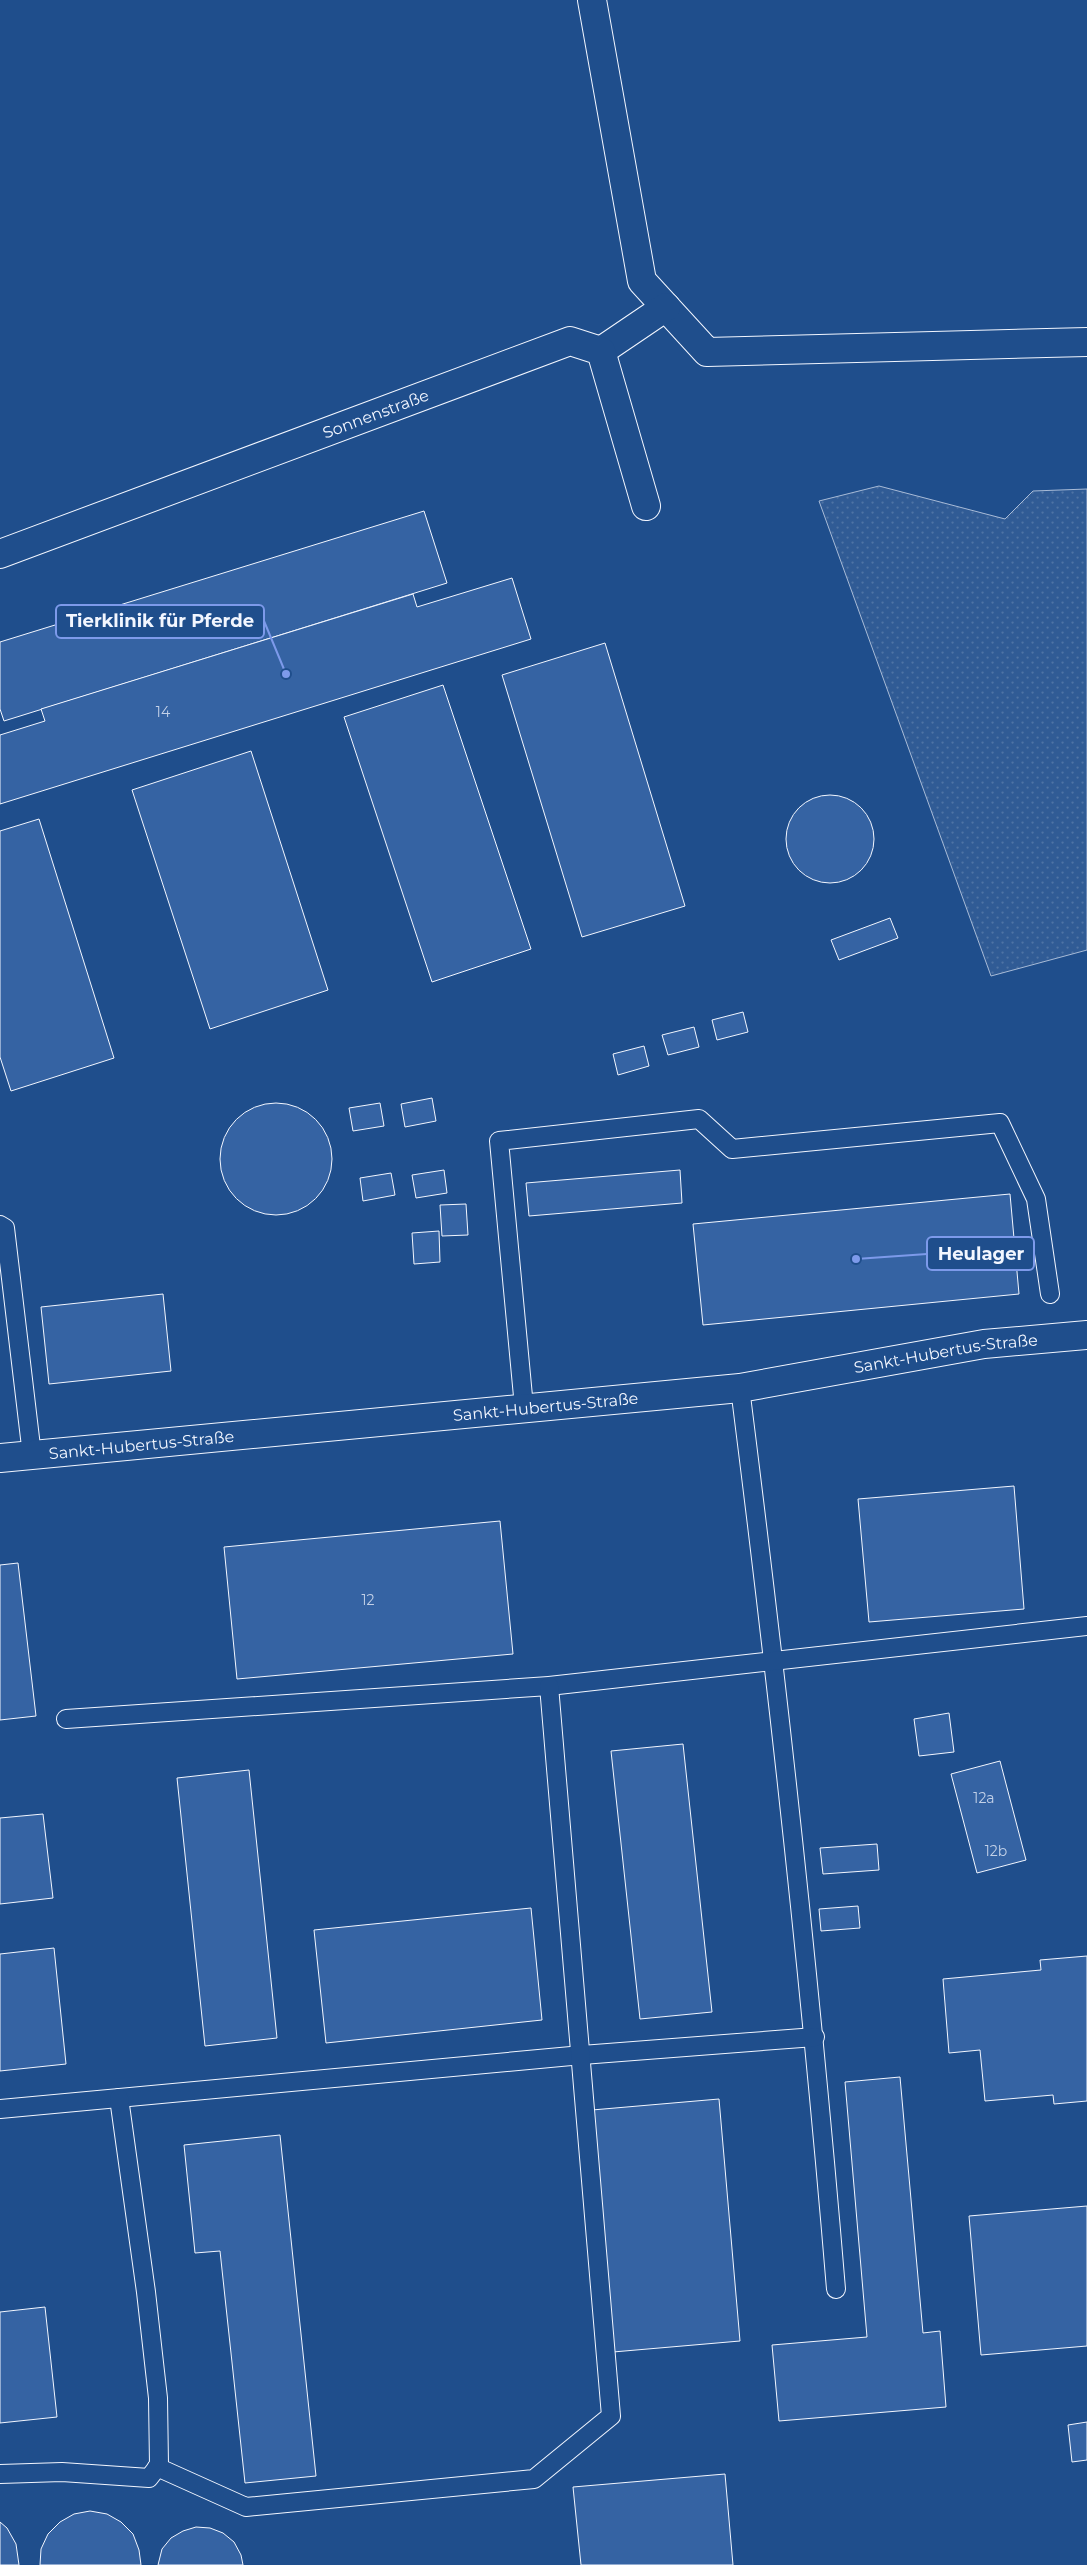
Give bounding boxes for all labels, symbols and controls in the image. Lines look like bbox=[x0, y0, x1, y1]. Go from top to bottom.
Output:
street label: Sonnenstraße bbox=[320, 386, 432, 443]
callout: Tierklinik für Pferde bbox=[56, 605, 264, 638]
text: Tierklinik für Pferde bbox=[66, 610, 254, 632]
house number: 14 bbox=[156, 703, 171, 721]
callout: Heulager bbox=[927, 1237, 1034, 1270]
text: Heulager bbox=[938, 1243, 1025, 1265]
street label: Sankt-Hubertus-Straße bbox=[852, 1330, 1038, 1377]
street label: Sankt-Hubertus-Straße bbox=[452, 1389, 639, 1425]
street label: Sankt-Hubertus-Straße bbox=[48, 1427, 235, 1463]
house number: 12 bbox=[361, 1591, 375, 1609]
house number: 12a bbox=[973, 1789, 995, 1807]
house number: 12b bbox=[985, 1842, 1007, 1860]

